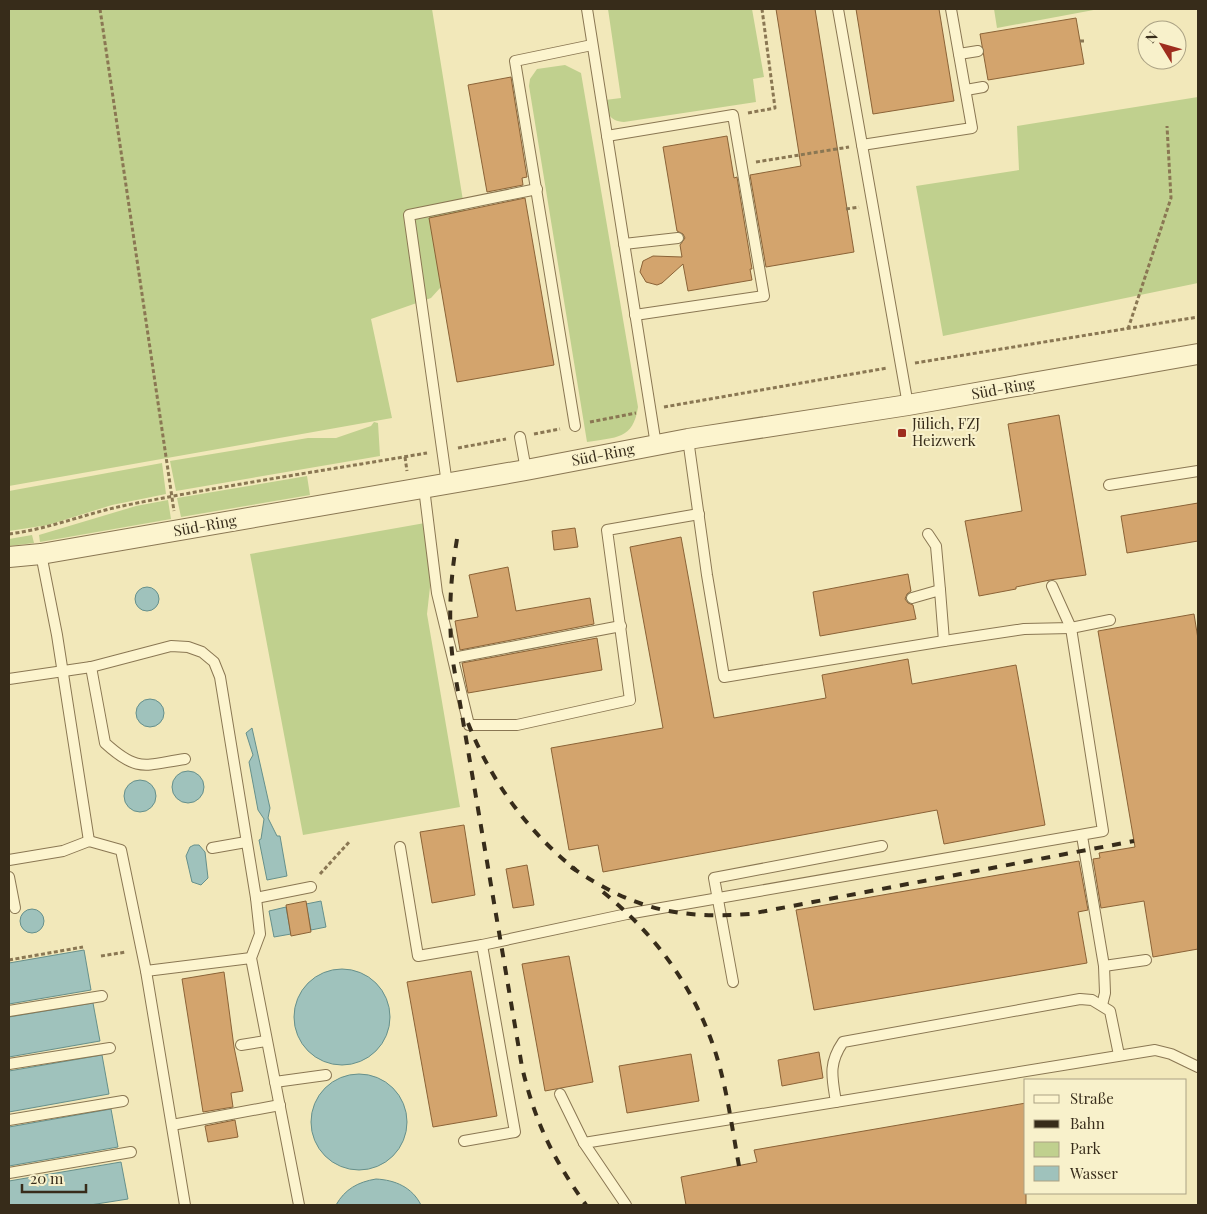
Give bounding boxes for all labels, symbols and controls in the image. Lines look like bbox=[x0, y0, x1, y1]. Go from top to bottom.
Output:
north arrow bbox=[1137, 20, 1187, 70]
text: N bbox=[1141, 27, 1162, 47]
street label: Süd-Ring bbox=[970, 373, 1036, 403]
place label: Jülich, FZJ Heizwerk bbox=[911, 413, 980, 450]
marker: Jülich, FZJ Heizwerk bbox=[896, 427, 908, 439]
street label: Süd-Ring bbox=[570, 438, 636, 470]
street label: Süd-Ring bbox=[172, 510, 238, 540]
legend bbox=[1024, 1079, 1187, 1194]
text: Straße bbox=[1070, 1088, 1114, 1108]
text: Bahn bbox=[1070, 1113, 1105, 1133]
text: Park bbox=[1070, 1138, 1102, 1158]
scale bar bbox=[22, 1162, 86, 1194]
text: Wasser bbox=[1069, 1163, 1118, 1183]
text: 20 m bbox=[30, 1168, 64, 1188]

